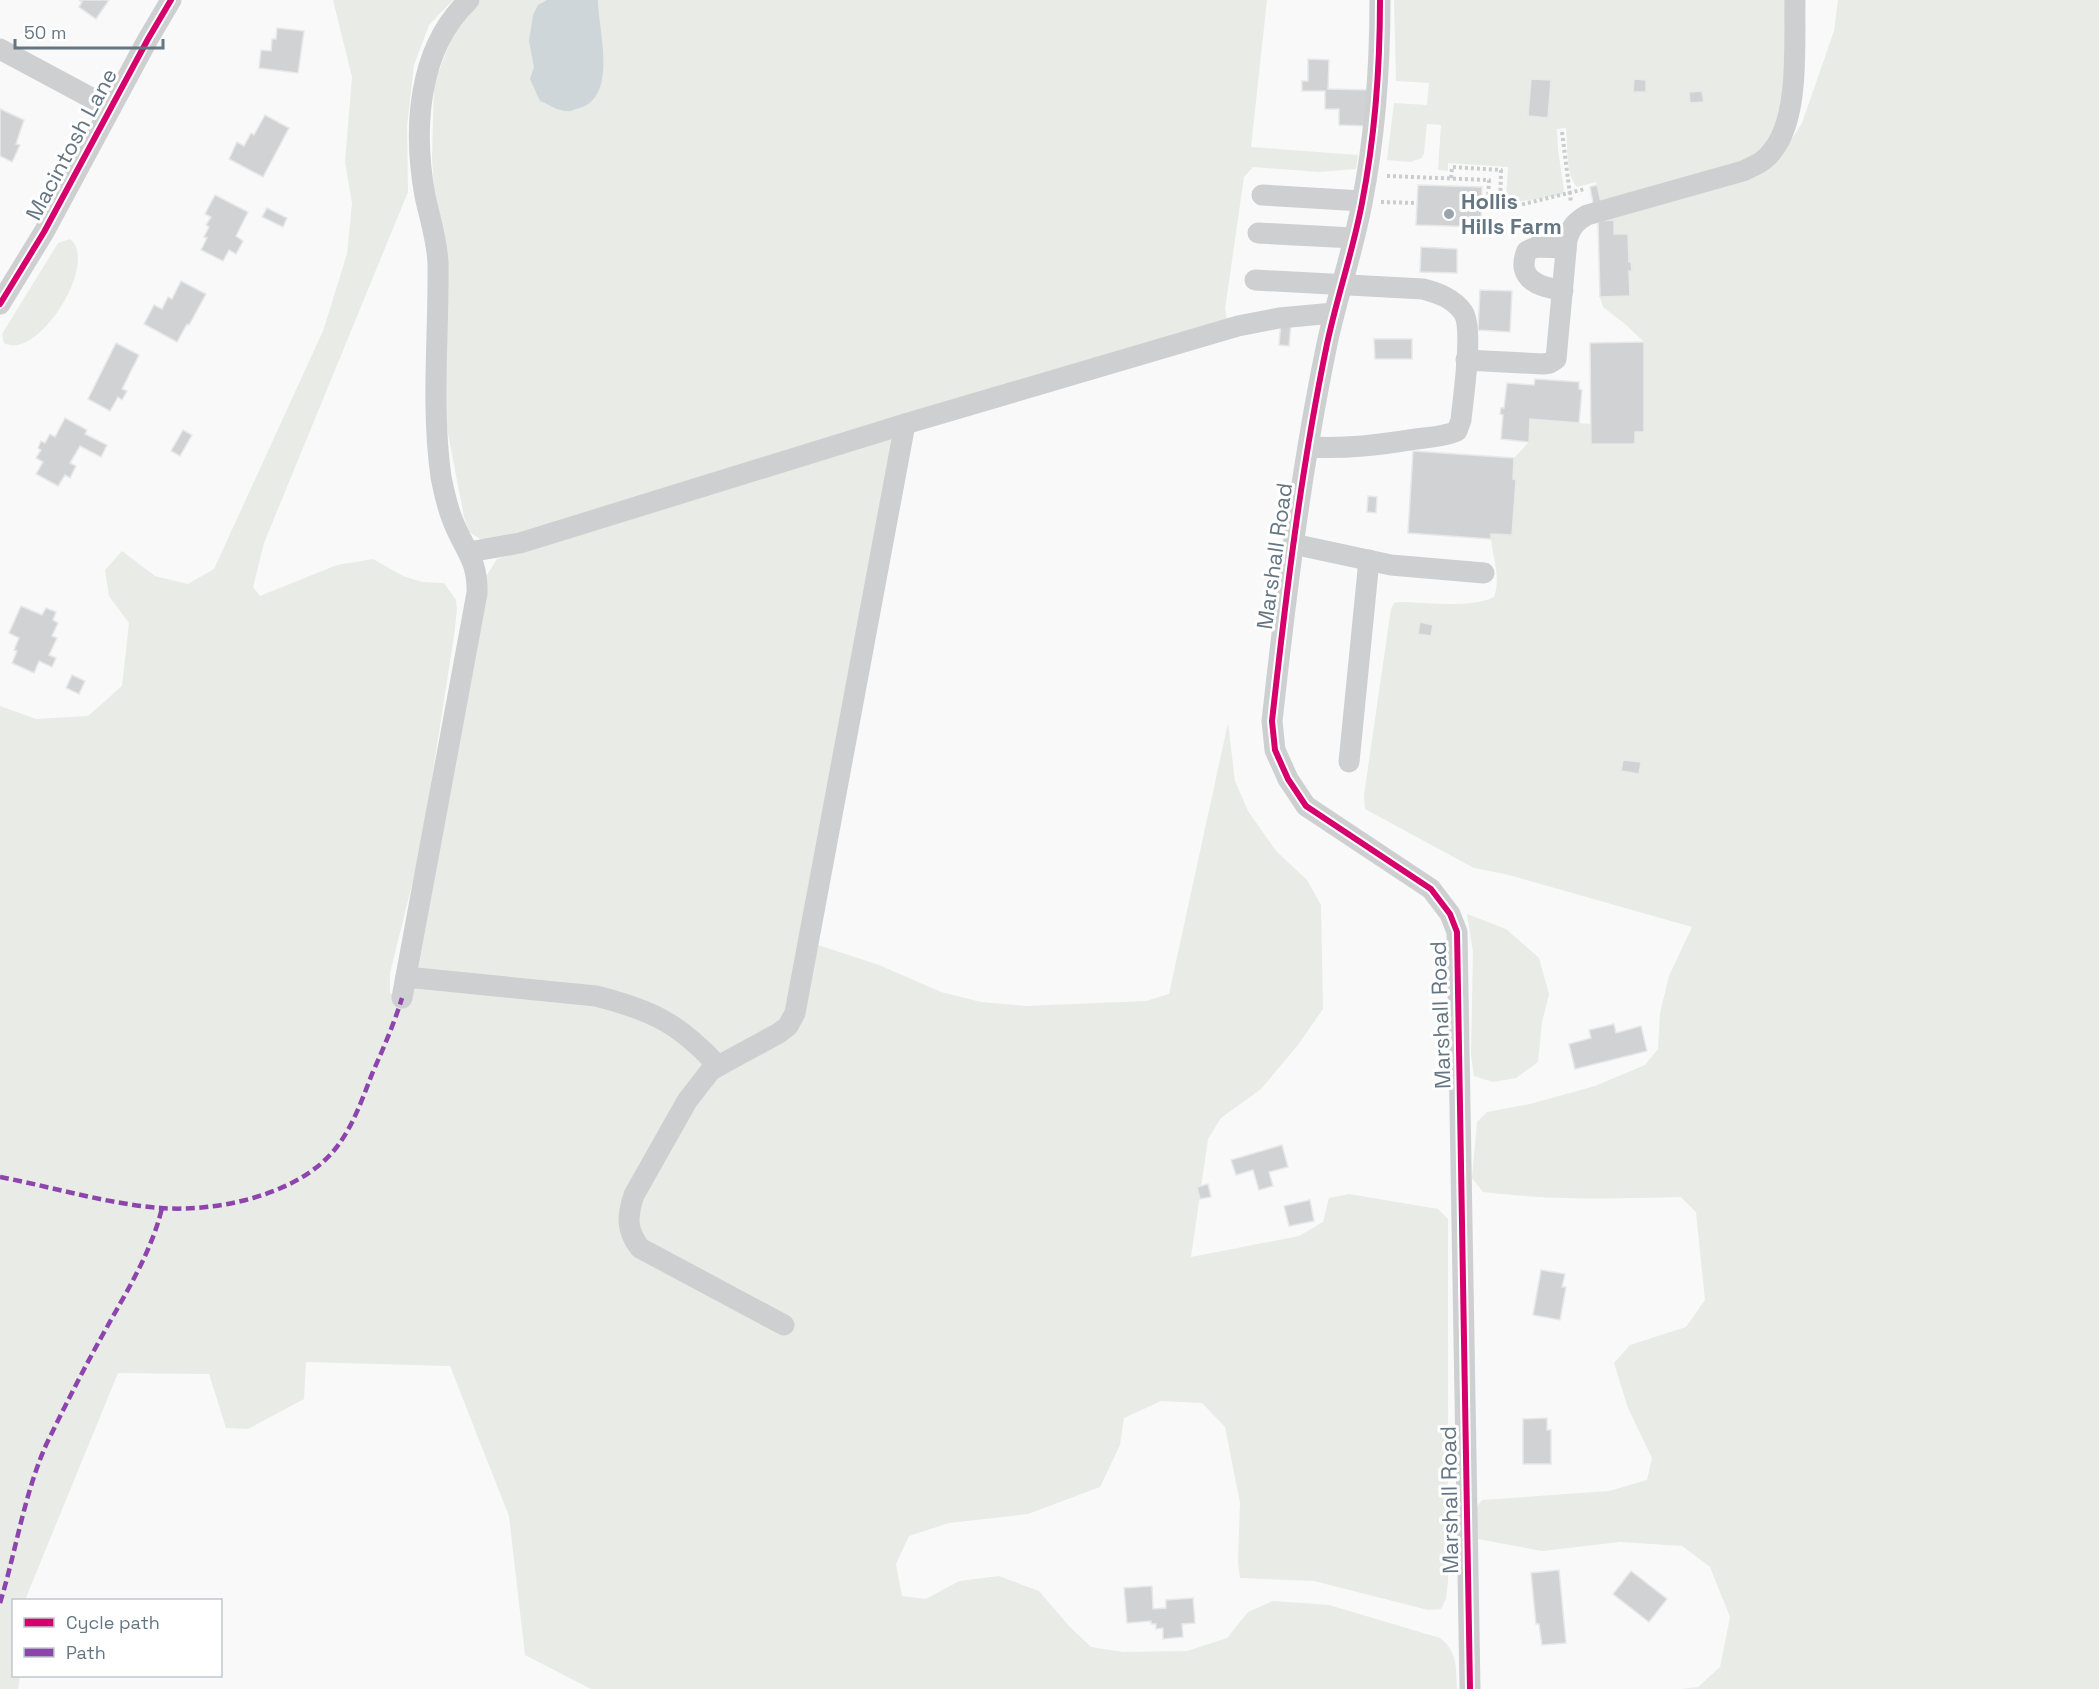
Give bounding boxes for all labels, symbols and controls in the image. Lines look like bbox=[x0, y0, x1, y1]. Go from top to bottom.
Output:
scale bar bbox=[15, 12, 164, 50]
text: 50 m bbox=[24, 21, 66, 44]
street label: Macintosh Lane bbox=[19, 63, 123, 225]
place label: Hollis Hills Farm bbox=[1461, 187, 1562, 240]
marker: Hollis Hills Farm bbox=[1442, 207, 1456, 221]
street label: Marshall Road bbox=[1250, 481, 1298, 631]
street label: Marshall Road bbox=[1423, 941, 1457, 1089]
street label: Marshall Road bbox=[1434, 1426, 1464, 1574]
legend bbox=[12, 1599, 222, 1677]
text: Cycle path bbox=[66, 1611, 160, 1634]
text: Path bbox=[66, 1641, 106, 1664]

